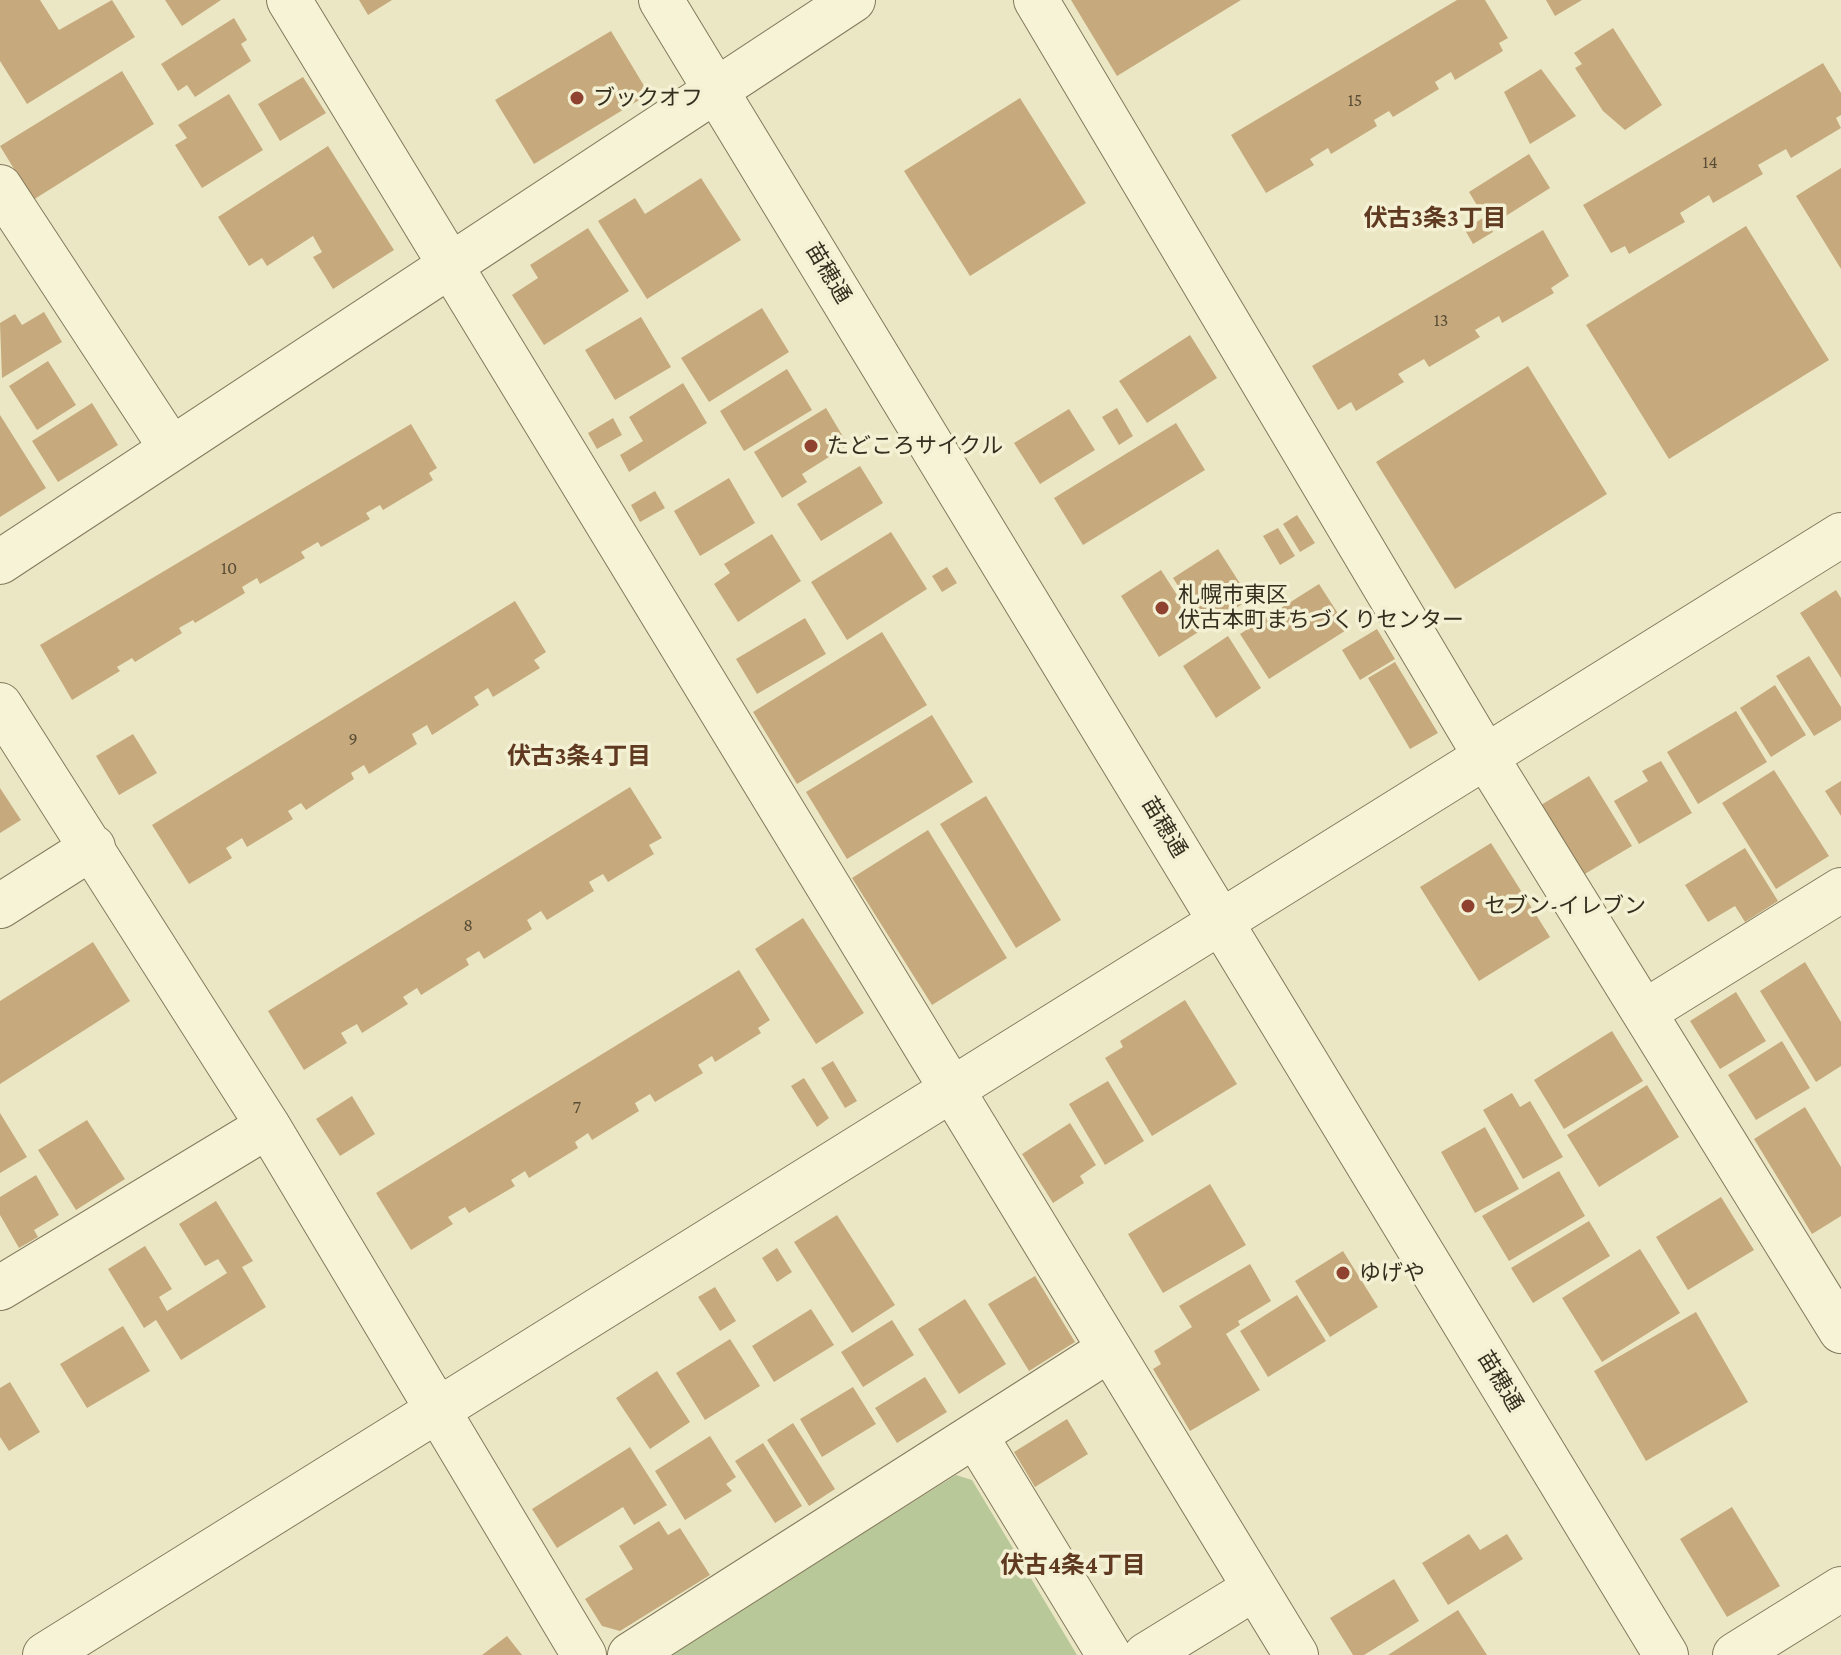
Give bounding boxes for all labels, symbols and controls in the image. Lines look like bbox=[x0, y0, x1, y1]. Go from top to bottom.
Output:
place label: ブックオフ bbox=[593, 85, 703, 111]
marker: ブックオフ bbox=[568, 89, 586, 107]
house number: 15 bbox=[1348, 89, 1362, 111]
house number: 14 bbox=[1702, 151, 1718, 173]
district label: 伏古3条3丁目 bbox=[1363, 205, 1507, 233]
street label: 苗穂通 bbox=[800, 238, 856, 308]
house number: 13 bbox=[1434, 309, 1448, 331]
place label: たどころサイクル bbox=[827, 433, 1003, 459]
marker: たどころサイクル bbox=[802, 437, 820, 455]
house number: 10 bbox=[221, 557, 237, 579]
place label: 札幌市東区 伏古本町まちづくりセンター bbox=[1178, 582, 1464, 634]
marker: 札幌市東区 伏古本町まちづくりセンター bbox=[1153, 599, 1171, 617]
house number: 9 bbox=[348, 728, 358, 750]
district label: 伏古3条4丁目 bbox=[507, 743, 651, 771]
street label: 苗穂通 bbox=[1136, 792, 1192, 862]
place label: セブン-イレブン bbox=[1484, 893, 1646, 919]
marker: セブン-イレブン bbox=[1459, 897, 1477, 915]
house number: 8 bbox=[463, 914, 473, 936]
house number: 7 bbox=[573, 1096, 581, 1118]
place label: ゆげや bbox=[1359, 1260, 1425, 1286]
marker: ゆげや bbox=[1334, 1264, 1352, 1282]
street label: 苗穂通 bbox=[1472, 1346, 1528, 1416]
district label: 伏古4条4丁目 bbox=[1000, 1552, 1146, 1580]

